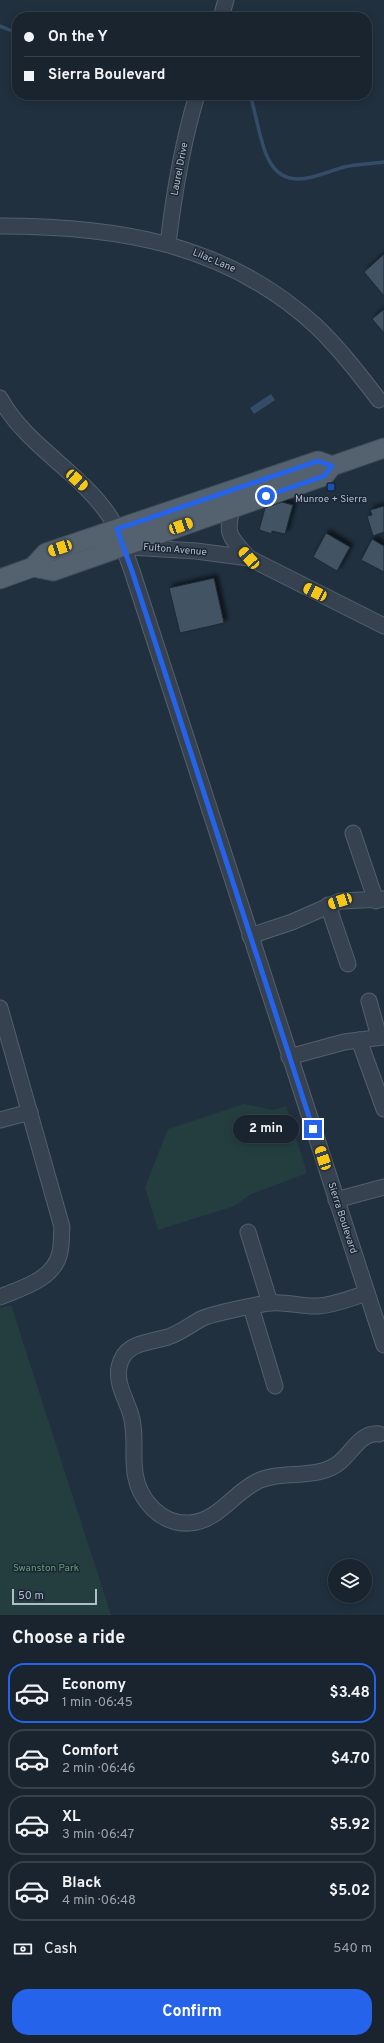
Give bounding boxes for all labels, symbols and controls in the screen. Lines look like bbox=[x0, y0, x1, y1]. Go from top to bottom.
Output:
text: On the Y bbox=[48, 28, 108, 47]
text: Sierra Boulevard bbox=[48, 66, 165, 85]
street label: Laurel Drive bbox=[168, 141, 192, 197]
street label: Lilac Lane bbox=[190, 246, 238, 276]
car bbox=[64, 468, 90, 492]
marker: Munroe + Sierra bbox=[326, 482, 336, 492]
route start bbox=[257, 487, 275, 505]
place label: Munroe + Sierra bbox=[295, 493, 367, 506]
car bbox=[168, 516, 194, 536]
car bbox=[47, 538, 73, 558]
street label: Fulton Avenue bbox=[143, 541, 207, 559]
car bbox=[237, 545, 261, 571]
car bbox=[302, 581, 328, 603]
car bbox=[327, 892, 353, 910]
callout: 2 min bbox=[233, 1115, 299, 1143]
route end bbox=[304, 1120, 322, 1138]
text: 2 min bbox=[249, 1121, 283, 1137]
car bbox=[314, 1145, 332, 1171]
street label: Sierra Boulevard bbox=[324, 1181, 360, 1255]
map controls bbox=[328, 1559, 372, 1603]
button: layers bbox=[328, 1559, 372, 1603]
park label: Swanston Park bbox=[13, 1562, 79, 1575]
scale bar bbox=[12, 1587, 97, 1606]
text: 50 m bbox=[18, 1589, 44, 1603]
text: Choose a ride bbox=[12, 1627, 125, 1650]
icon: car bbox=[14, 1675, 50, 1711]
text: Economy bbox=[62, 1676, 126, 1695]
text: $3.48 bbox=[330, 1684, 370, 1703]
text: 1 min · 06:45 bbox=[62, 1695, 133, 1711]
icon: car bbox=[14, 1741, 50, 1777]
text: Comfort bbox=[62, 1742, 119, 1761]
text: $4.70 bbox=[331, 1750, 370, 1769]
text: 2 min · 06:46 bbox=[62, 1761, 136, 1777]
icon: car bbox=[14, 1807, 50, 1843]
text: XL bbox=[62, 1808, 80, 1827]
text: $5.92 bbox=[330, 1816, 370, 1835]
text: 3 min · 06:47 bbox=[62, 1827, 134, 1843]
icon: car bbox=[14, 1873, 50, 1909]
text: Black bbox=[62, 1874, 102, 1893]
text: $5.02 bbox=[329, 1882, 370, 1901]
text: 4 min · 06:48 bbox=[62, 1893, 136, 1909]
icon: cash bbox=[12, 1938, 34, 1960]
text: Cash bbox=[44, 1940, 77, 1959]
text: 540 m bbox=[333, 1941, 372, 1957]
button: Confirm bbox=[12, 1989, 372, 2035]

